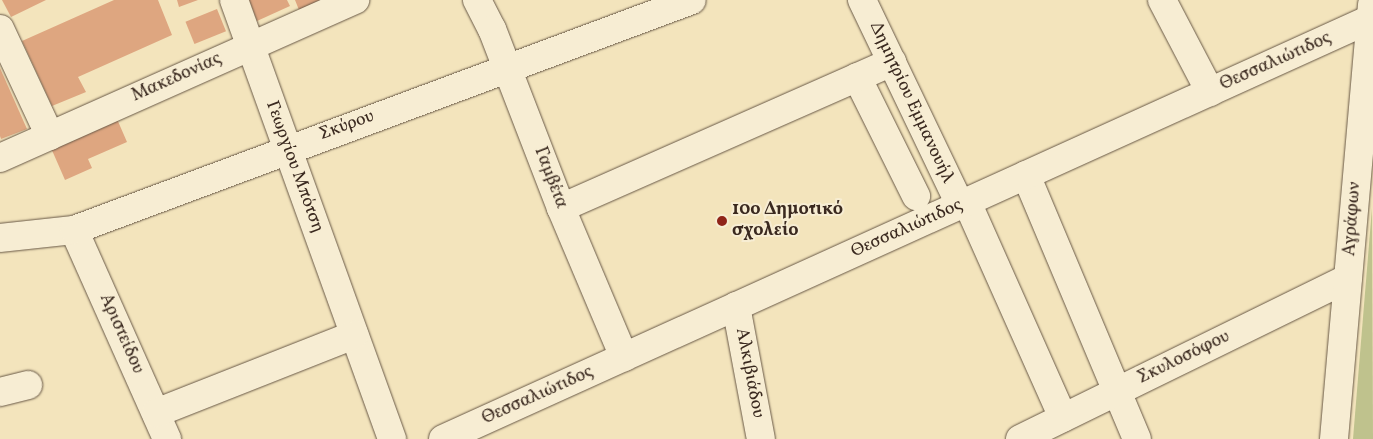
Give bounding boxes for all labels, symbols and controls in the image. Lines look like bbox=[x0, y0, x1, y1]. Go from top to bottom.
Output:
street label: Δημητρίου Εμμανουήλ bbox=[864, 19, 958, 187]
street label: Θεσσαλιώτιδος bbox=[1217, 28, 1335, 96]
street label: Μακεδονίας bbox=[129, 49, 225, 107]
street label: Γεωργίου Μπότση bbox=[260, 98, 328, 236]
street label: Σκύρου bbox=[317, 106, 377, 146]
street label: Γαμβέτα bbox=[528, 144, 572, 212]
street label: Αγράφων bbox=[1340, 181, 1366, 257]
street label: Θεσσαλιώτιδος bbox=[848, 195, 966, 263]
place label: 10ο Δημοτικό σχολείο bbox=[732, 200, 843, 242]
marker: 10ο Δημοτικό σχολείο bbox=[716, 215, 728, 227]
street label: Αριστείδου bbox=[94, 291, 148, 377]
street label: Αλκιβιάδου bbox=[730, 326, 768, 420]
street label: Σκυλοσόφου bbox=[1134, 326, 1234, 390]
street label: Θεσσαλιώτιδος bbox=[479, 362, 597, 430]

